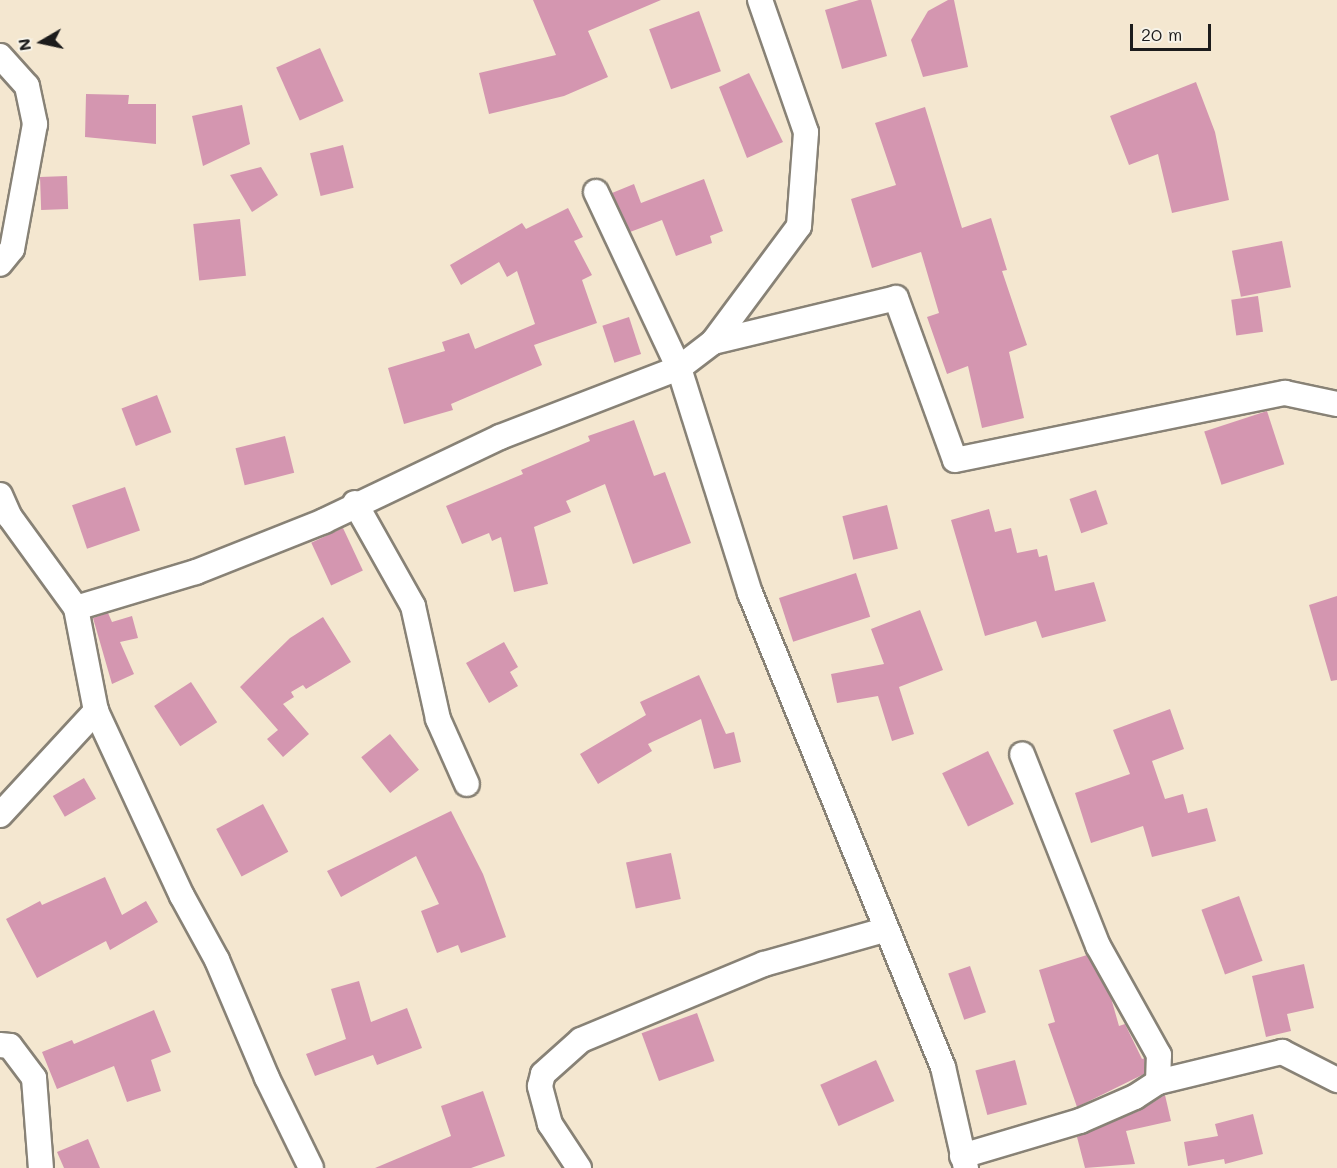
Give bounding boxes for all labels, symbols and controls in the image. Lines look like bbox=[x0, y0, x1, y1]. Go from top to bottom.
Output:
north arrow bbox=[12, 12, 72, 72]
scale bar bbox=[1133, 12, 1214, 50]
text: 20 m bbox=[1141, 22, 1182, 46]
text: N bbox=[12, 37, 35, 53]

